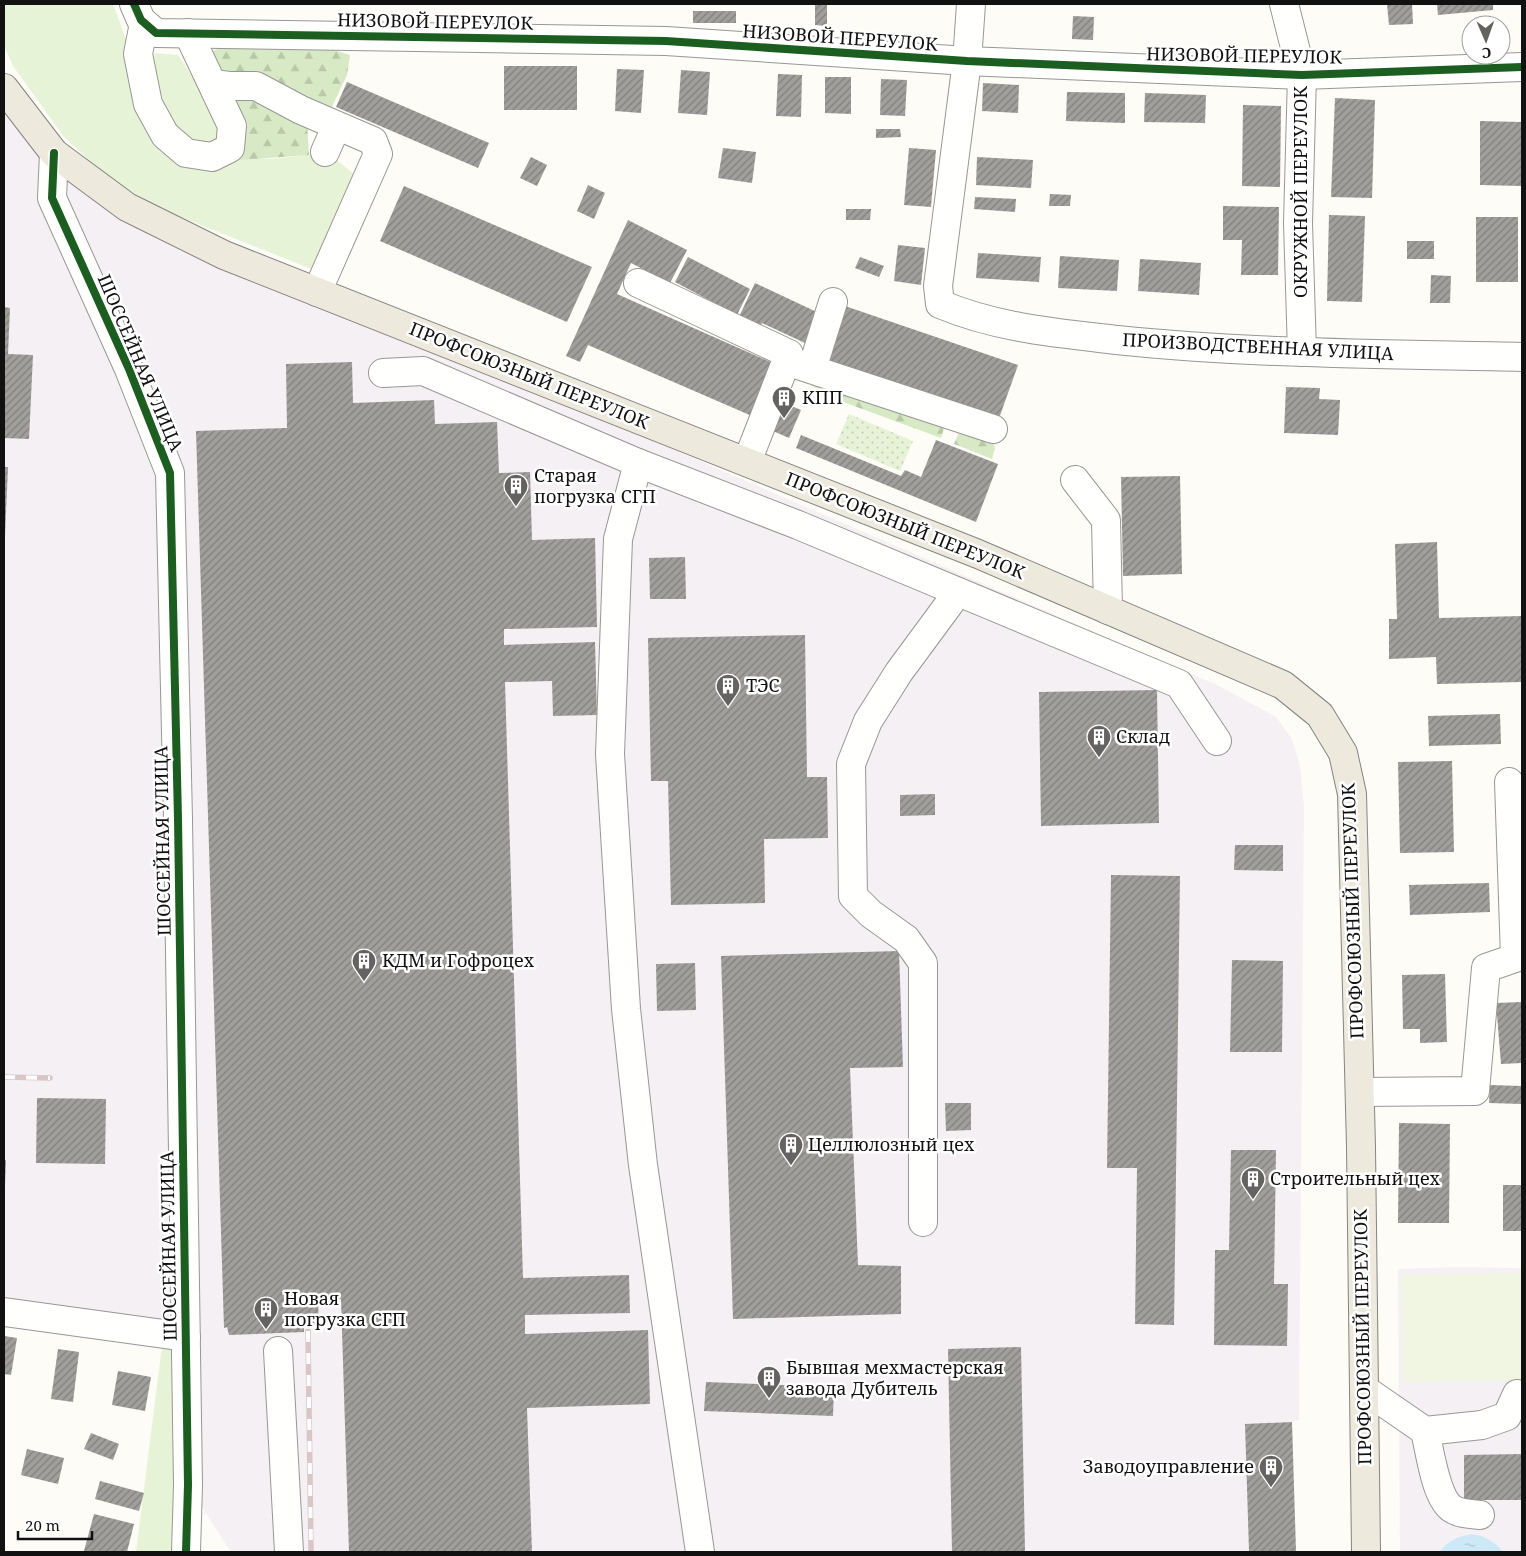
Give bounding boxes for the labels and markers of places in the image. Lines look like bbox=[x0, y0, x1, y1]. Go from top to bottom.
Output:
building icon: КПП bbox=[771, 385, 797, 419]
place label: КПП bbox=[802, 385, 843, 409]
place label: Старая погрузка СГП bbox=[534, 463, 656, 508]
building icon: Старая погрузка СГП bbox=[503, 473, 529, 507]
building icon: ТЭС bbox=[715, 673, 741, 707]
place label: ТЭС bbox=[746, 673, 780, 697]
building icon: Склад bbox=[1086, 724, 1112, 758]
place label: Склад bbox=[1116, 724, 1170, 748]
building icon: КДМ и Гофроцех bbox=[351, 948, 377, 982]
place label: КДМ и Гофроцех bbox=[382, 948, 535, 972]
building icon: Целлюлозный цех bbox=[778, 1132, 804, 1166]
place label: Целлюлозный цех bbox=[808, 1132, 975, 1156]
building icon: Строительный цех bbox=[1240, 1166, 1266, 1200]
place label: Строительный цех bbox=[1270, 1166, 1441, 1190]
place label: Новая погрузка СГП bbox=[284, 1286, 406, 1331]
building icon: Новая погрузка СГП bbox=[253, 1296, 279, 1330]
place label: Бывшая мехмастерская завода Дубитель bbox=[786, 1355, 1004, 1400]
building icon: Бывшая мехмастерская завода Дубитель bbox=[756, 1365, 782, 1399]
place label: Заводоуправление bbox=[1083, 1454, 1254, 1478]
building icon: Заводоуправление bbox=[1258, 1454, 1284, 1488]

